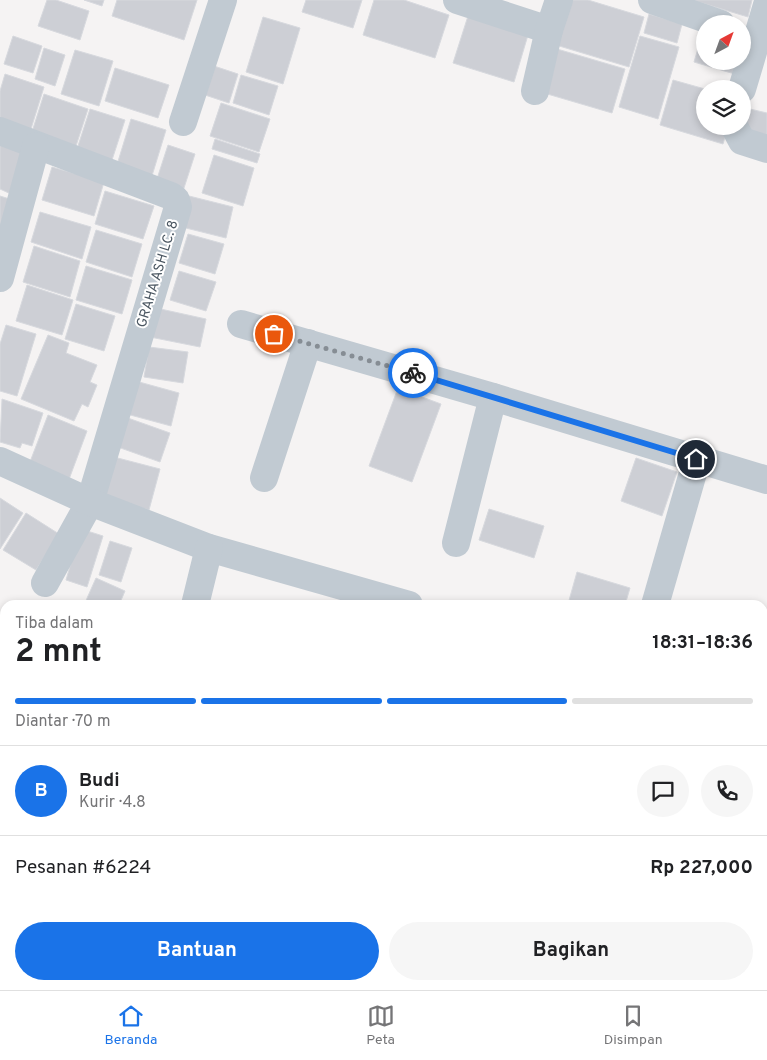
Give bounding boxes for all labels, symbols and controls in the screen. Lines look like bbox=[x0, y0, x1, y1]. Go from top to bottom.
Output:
north arrow bbox=[696, 15, 751, 70]
map controls bbox=[696, 15, 751, 135]
button: layers bbox=[696, 80, 751, 135]
street label: GRAHA ASH LC. 8 bbox=[134, 218, 182, 330]
pin bbox=[253, 313, 295, 355]
icon: bag bbox=[260, 320, 288, 348]
courier bbox=[388, 348, 438, 398]
icon: bike bbox=[399, 359, 427, 387]
pin bbox=[675, 438, 717, 480]
icon: home bbox=[682, 445, 710, 473]
text: Tiba dalam bbox=[15, 614, 94, 634]
text: 18:31–18:36 bbox=[652, 631, 753, 655]
text: 2 mnt bbox=[15, 633, 102, 673]
text: Diantar · 70 m bbox=[15, 712, 110, 732]
button: chat bbox=[637, 765, 689, 817]
button: phone bbox=[701, 765, 753, 817]
text: Budi bbox=[79, 769, 120, 793]
text: B bbox=[34, 779, 48, 803]
text: Kurir · 4.8 bbox=[79, 793, 146, 813]
text: Pesanan #6224 bbox=[15, 856, 151, 880]
text: Rp 227,000 bbox=[650, 856, 753, 880]
button: Bantuan bbox=[15, 922, 379, 980]
button: Bagikan bbox=[389, 922, 753, 980]
tab: Beranda bbox=[104, 1002, 157, 1049]
tab: Peta bbox=[366, 1002, 395, 1049]
tab: Disimpan bbox=[604, 1002, 663, 1049]

